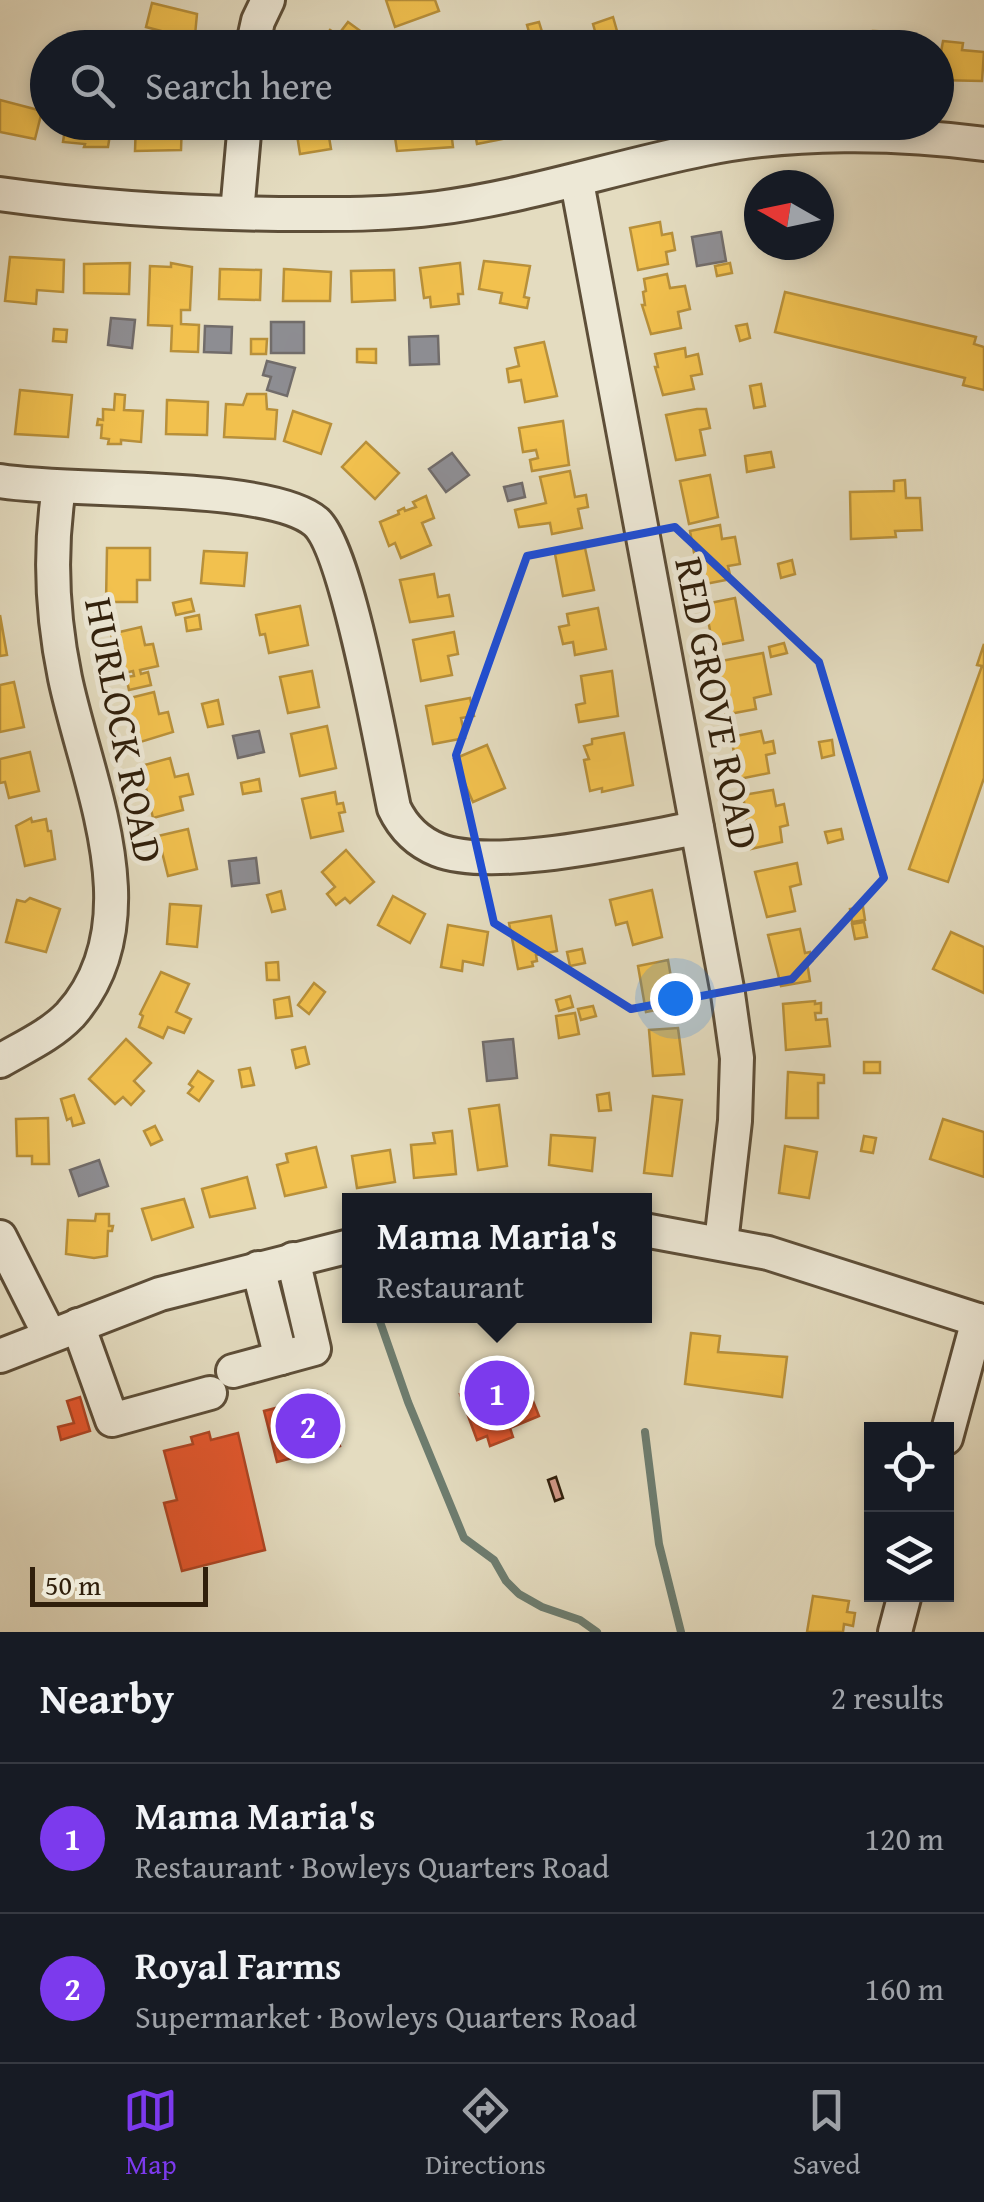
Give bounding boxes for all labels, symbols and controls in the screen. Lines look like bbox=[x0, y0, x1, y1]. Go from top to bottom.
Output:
search box bbox=[30, 30, 954, 140]
text: Search here bbox=[145, 57, 333, 113]
icon: search bbox=[65, 58, 120, 113]
north arrow bbox=[744, 170, 834, 260]
street label: RED GROVE ROAD bbox=[660, 552, 775, 854]
street label: HURLOCK ROAD bbox=[70, 592, 179, 867]
your location bbox=[650, 973, 701, 1024]
popup bbox=[342, 1193, 652, 1323]
text: Mama Maria's bbox=[377, 1207, 617, 1263]
text: Restaurant bbox=[377, 1263, 524, 1310]
pin: 1 bbox=[464, 1356, 530, 1430]
pin: 2 bbox=[276, 1388, 340, 1464]
map controls bbox=[864, 1422, 954, 1602]
button: locate bbox=[864, 1422, 954, 1512]
button: layers bbox=[864, 1512, 954, 1602]
scale bar bbox=[30, 1562, 208, 1606]
text: 50 m bbox=[45, 1564, 101, 1605]
text: Nearby bbox=[40, 1667, 174, 1728]
text: 2 results bbox=[831, 1674, 944, 1721]
text: Mama Maria's bbox=[135, 1787, 375, 1843]
text: 1 bbox=[64, 1815, 81, 1862]
text: 120 m bbox=[865, 1815, 944, 1862]
text: Restaurant · Bowleys Quarters Road bbox=[135, 1843, 609, 1890]
text: Royal Farms bbox=[135, 1937, 341, 1993]
text: 2 bbox=[64, 1965, 81, 2012]
text: 160 m bbox=[865, 1965, 944, 2012]
text: Supermarket · Bowleys Quarters Road bbox=[135, 1993, 637, 2040]
tab: Map bbox=[123, 2083, 178, 2184]
tab: Directions bbox=[425, 2083, 546, 2184]
tab: Saved bbox=[793, 2083, 861, 2184]

